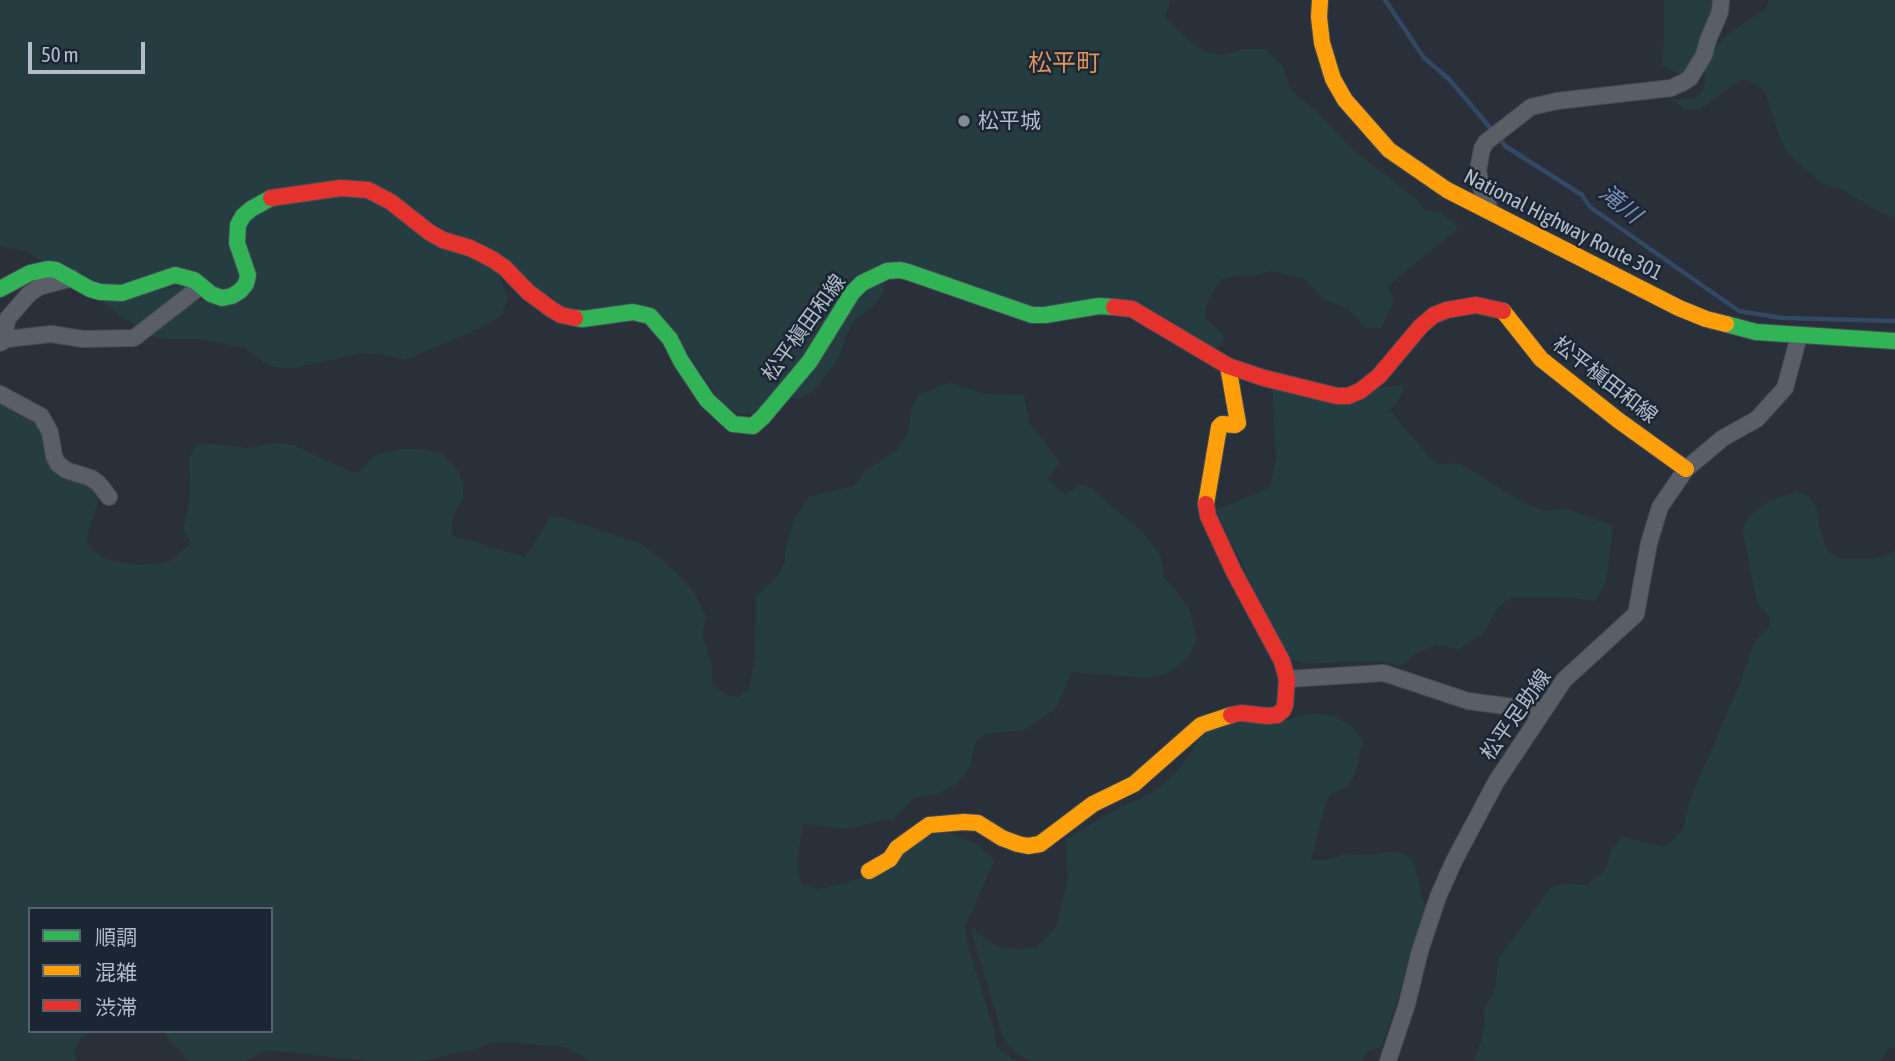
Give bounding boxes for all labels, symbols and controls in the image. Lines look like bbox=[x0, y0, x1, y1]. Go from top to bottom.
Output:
scale bar bbox=[32, 28, 149, 72]
text: 50 m bbox=[41, 42, 79, 66]
district label: 松平町 bbox=[1028, 49, 1100, 77]
place label: 松平城 bbox=[978, 108, 1041, 134]
marker: 松平城 bbox=[956, 113, 972, 129]
street label: National Highway Route 301 bbox=[1459, 164, 1667, 286]
water label: 滝川 bbox=[1593, 179, 1647, 229]
street label: 松平槇田和線 bbox=[757, 270, 851, 386]
street label: 松平槇田和線 bbox=[1548, 331, 1662, 429]
street label: 松平足助線 bbox=[1476, 665, 1556, 765]
legend bbox=[28, 907, 273, 1033]
text: 順調 bbox=[95, 925, 137, 949]
text: 混雑 bbox=[95, 960, 137, 984]
text: 渋滞 bbox=[95, 995, 137, 1019]

